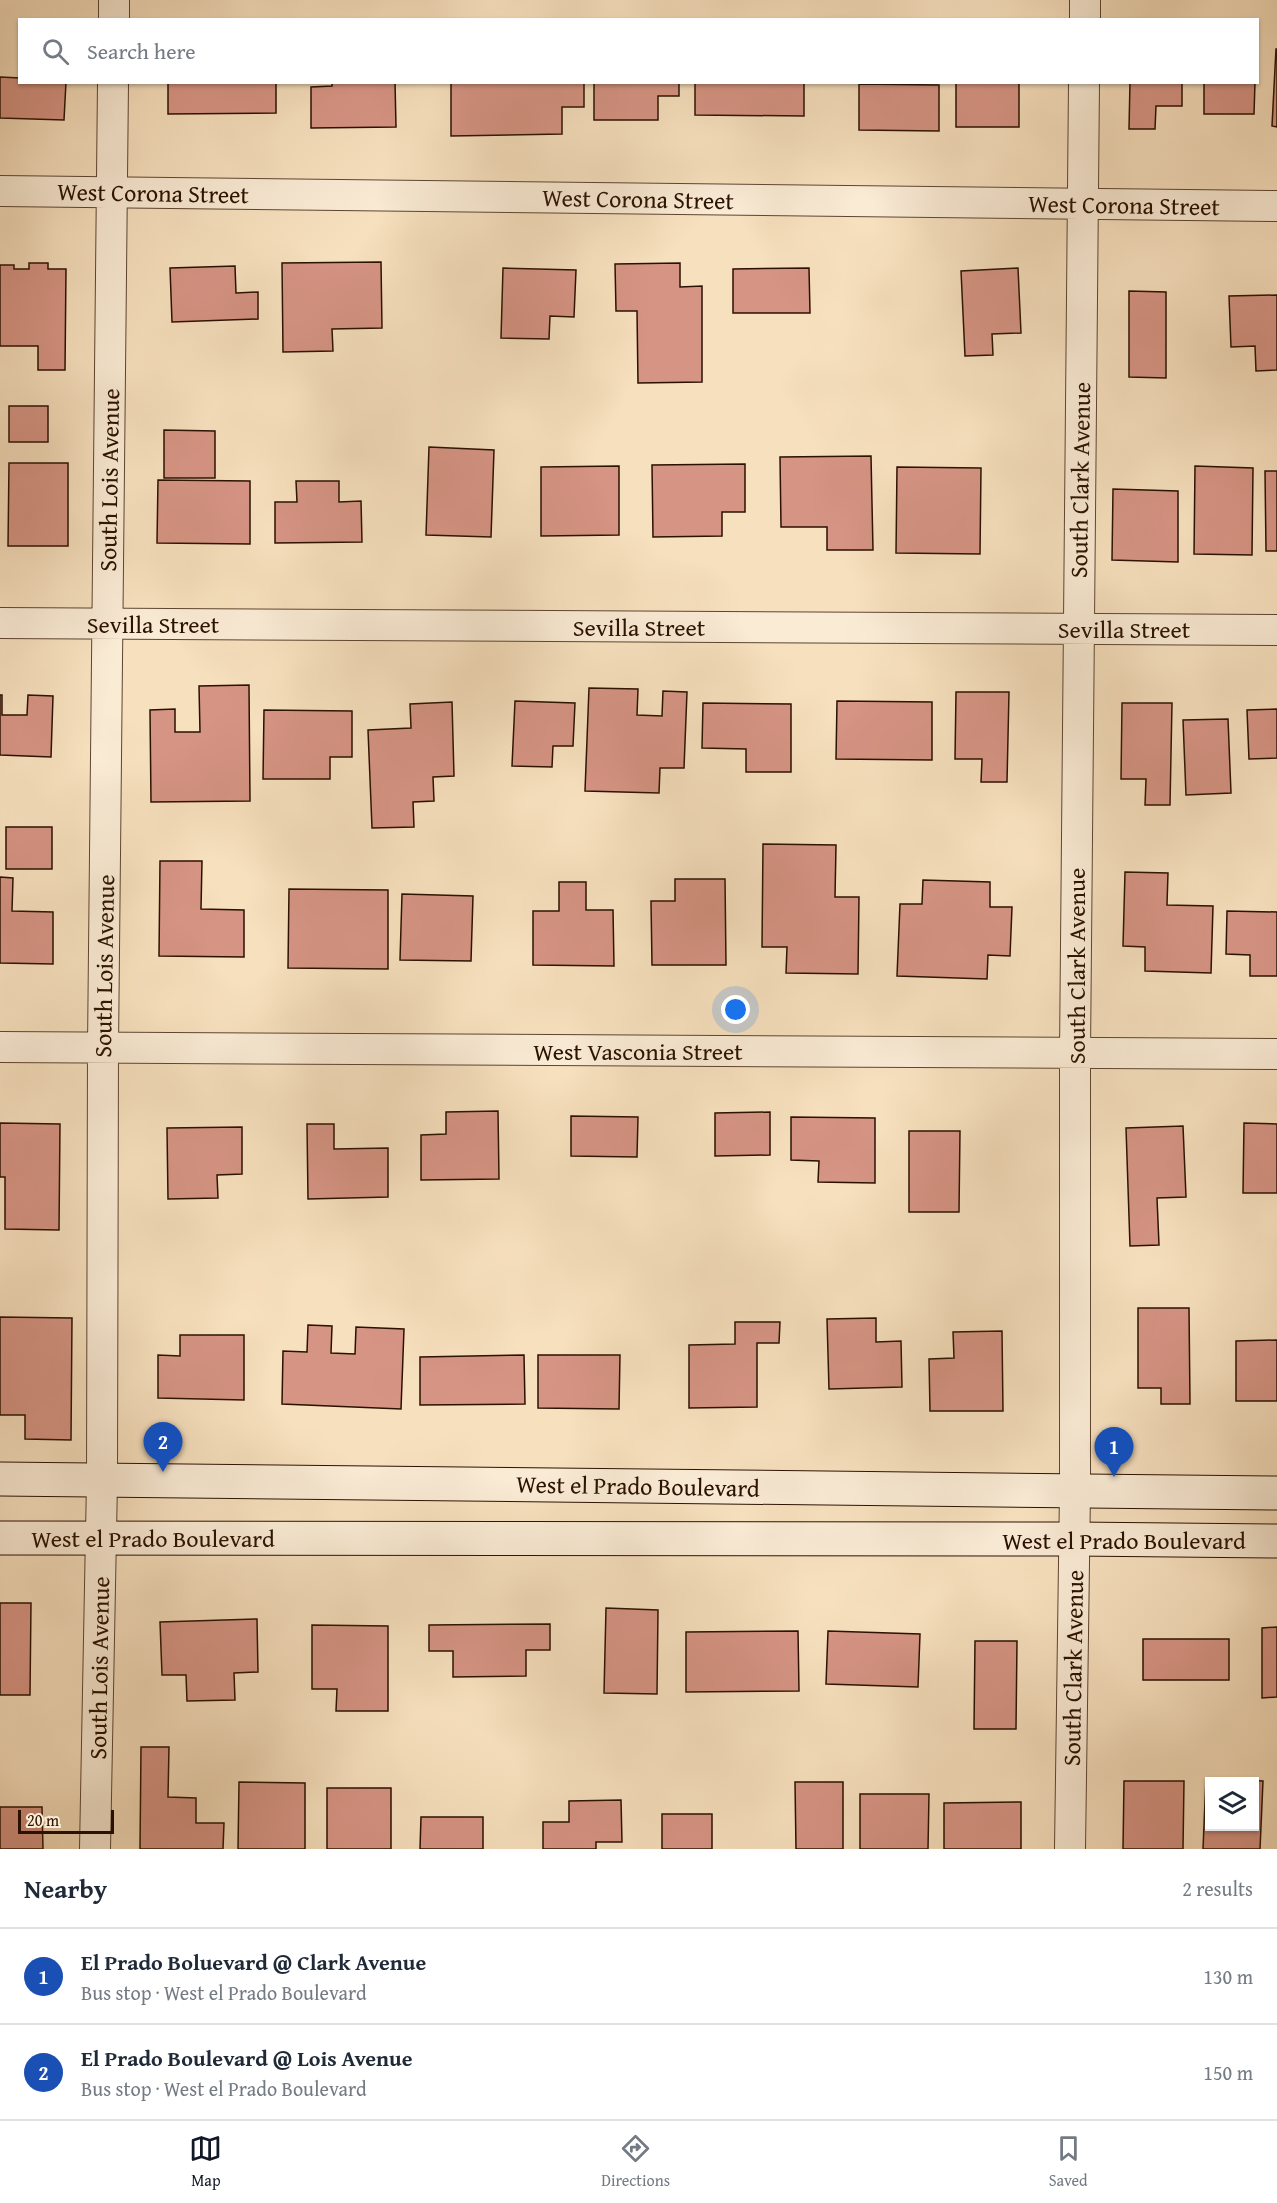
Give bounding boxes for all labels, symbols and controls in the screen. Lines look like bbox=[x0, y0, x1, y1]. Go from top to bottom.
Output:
search box bbox=[18, 18, 1259, 84]
icon: search bbox=[39, 35, 72, 68]
text: Search here bbox=[87, 35, 196, 67]
street label: West Corona Street bbox=[57, 174, 250, 212]
street label: West Corona Street bbox=[542, 180, 735, 218]
street label: West Corona Street bbox=[1028, 186, 1221, 224]
street label: South Clark Avenue bbox=[1061, 381, 1099, 579]
street label: South Lois Avenue bbox=[90, 388, 128, 572]
street label: Sevilla Street bbox=[87, 607, 220, 642]
street label: Sevilla Street bbox=[573, 610, 706, 645]
street label: Sevilla Street bbox=[1058, 612, 1191, 647]
street label: South Clark Avenue bbox=[1059, 868, 1094, 1064]
street label: South Lois Avenue bbox=[85, 874, 123, 1058]
your location bbox=[721, 995, 750, 1024]
street label: West Vasconia Street bbox=[533, 1034, 743, 1069]
pin: 2 bbox=[144, 1422, 182, 1472]
pin: 1 bbox=[1094, 1428, 1134, 1477]
street label: West el Prado Boulevard bbox=[516, 1466, 760, 1506]
street label: West el Prado Boulevard bbox=[31, 1521, 275, 1556]
street label: West el Prado Boulevard bbox=[1002, 1523, 1246, 1558]
street label: South Clark Avenue bbox=[1054, 1569, 1092, 1767]
street label: South Lois Avenue bbox=[80, 1576, 118, 1760]
map controls bbox=[1205, 1777, 1259, 1831]
button: layers bbox=[1205, 1777, 1259, 1831]
scale bar bbox=[18, 1807, 114, 1834]
text: 20 m bbox=[27, 1808, 59, 1832]
text: Nearby bbox=[24, 1869, 107, 1908]
text: 2 results bbox=[1182, 1874, 1253, 1903]
text: El Prado Boluevard @ Clark Avenue bbox=[81, 1946, 426, 1978]
text: 1 bbox=[38, 1962, 49, 1991]
text: 130 m bbox=[1203, 1962, 1253, 1991]
text: Bus stop · West el Prado Boulevard bbox=[81, 1978, 367, 2007]
text: El Prado Boulevard @ Lois Avenue bbox=[81, 2042, 413, 2074]
text: 2 bbox=[38, 2058, 49, 2087]
text: 150 m bbox=[1203, 2058, 1253, 2087]
text: Bus stop · West el Prado Boulevard bbox=[81, 2074, 367, 2103]
tab: Map bbox=[189, 2132, 222, 2192]
tab: Directions bbox=[601, 2132, 670, 2192]
tab: Saved bbox=[1049, 2132, 1088, 2192]

